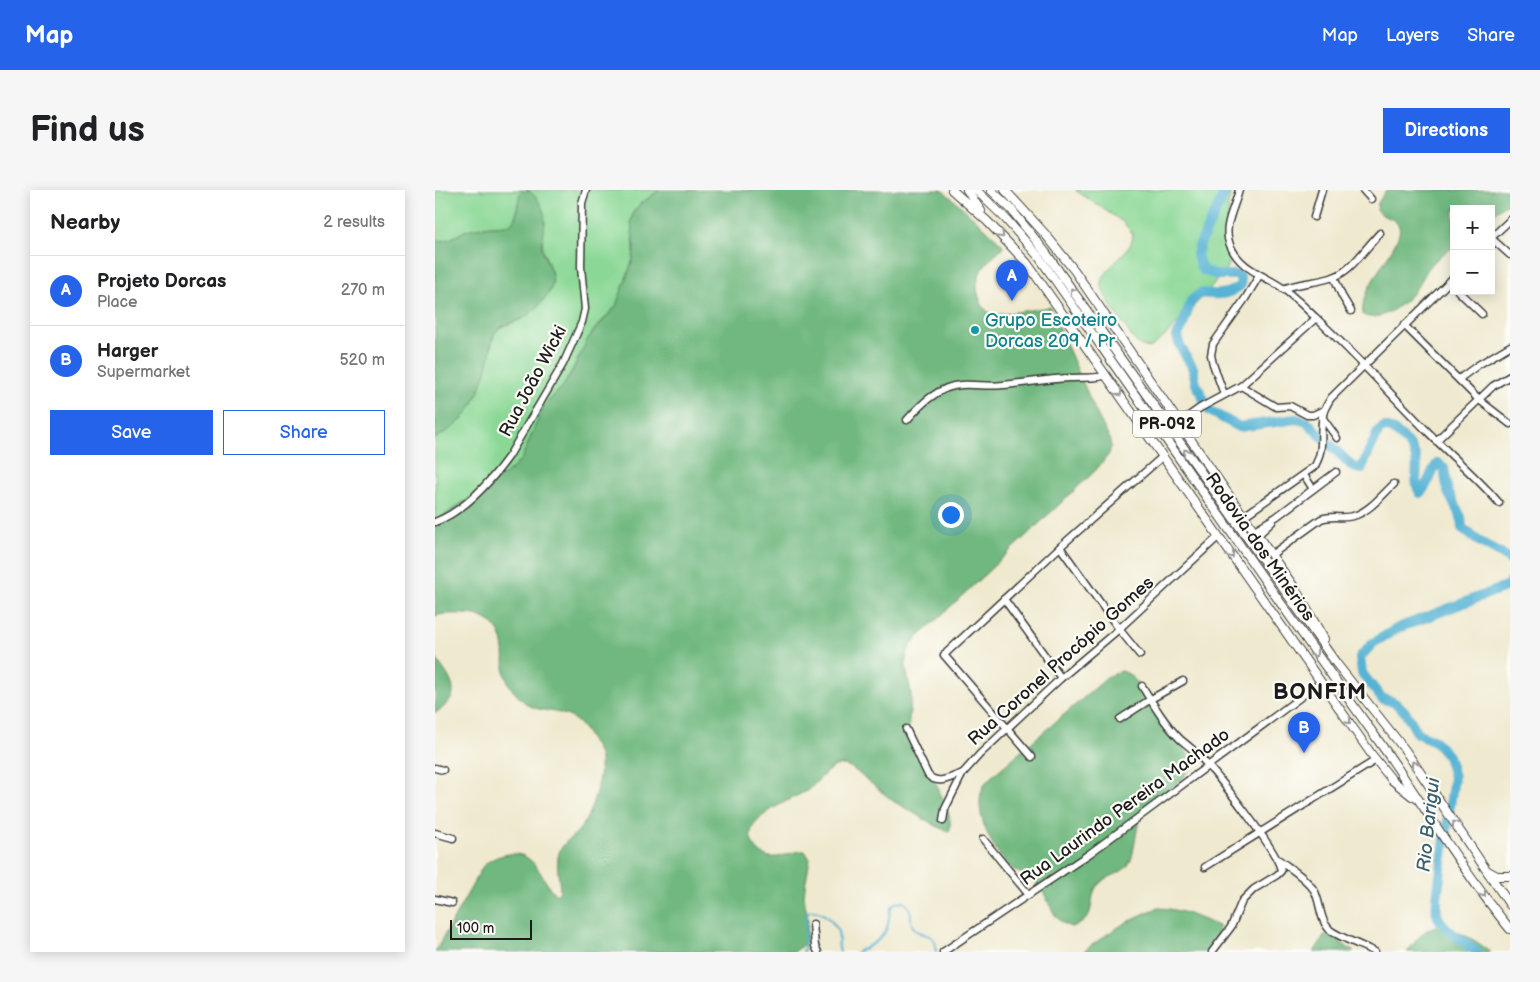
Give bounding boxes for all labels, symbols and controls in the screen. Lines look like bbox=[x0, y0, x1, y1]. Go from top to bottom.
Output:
text: Map bbox=[25, 21, 73, 50]
text: Map bbox=[1322, 25, 1358, 46]
text: Layers bbox=[1386, 25, 1439, 46]
text: Share bbox=[1467, 25, 1515, 46]
button: Directions bbox=[1383, 108, 1510, 153]
text: Find us bbox=[30, 109, 145, 152]
map controls bbox=[1450, 205, 1495, 295]
button: + bbox=[1450, 205, 1495, 250]
text: Nearby bbox=[50, 210, 120, 235]
text: 2 results bbox=[323, 213, 385, 232]
one-way arrow bbox=[995, 229, 1004, 238]
button: − bbox=[1450, 250, 1495, 295]
pin: A bbox=[996, 260, 1028, 301]
text: Projeto Dorcas bbox=[97, 270, 226, 293]
text: A bbox=[61, 281, 71, 300]
text: 270 m bbox=[341, 281, 385, 300]
one-way arrow bbox=[1070, 287, 1079, 296]
text: Place bbox=[97, 293, 138, 312]
place label: Grupo Escoteiro Dorcas 209 / Pr bbox=[985, 310, 1117, 352]
street label: Rua João Wicki bbox=[495, 322, 571, 440]
marker: Grupo Escoteiro Dorcas 209 / Pr bbox=[969, 324, 981, 336]
text: Harger bbox=[97, 340, 158, 363]
text: B bbox=[60, 351, 72, 370]
text: 520 m bbox=[339, 351, 385, 370]
text: Supermarket bbox=[97, 363, 190, 382]
one-way arrow bbox=[1113, 387, 1122, 397]
button: Save bbox=[50, 410, 213, 455]
button: Share bbox=[223, 410, 385, 455]
road number: PR-092 bbox=[1133, 410, 1201, 438]
one-way arrow bbox=[1184, 449, 1192, 458]
street label: Rodovia dos Minérios bbox=[1201, 469, 1319, 625]
your location bbox=[938, 502, 964, 528]
one-way arrow bbox=[1225, 550, 1234, 559]
street label: Rua Coronel Procópio Gomes bbox=[964, 572, 1158, 750]
one-way arrow bbox=[1309, 648, 1318, 658]
district label: BONFIM bbox=[1273, 679, 1367, 706]
pin: B bbox=[1288, 712, 1320, 753]
one-way arrow bbox=[1342, 715, 1351, 725]
street label: Rua Laurindo Pereira Machado bbox=[1016, 724, 1234, 890]
one-way arrow bbox=[1411, 760, 1420, 770]
water label: Rio Barigui bbox=[1413, 776, 1445, 873]
one-way arrow bbox=[1452, 820, 1461, 829]
one-way arrow bbox=[1477, 888, 1485, 897]
scale bar bbox=[450, 917, 533, 940]
text: 100 m bbox=[457, 920, 494, 937]

